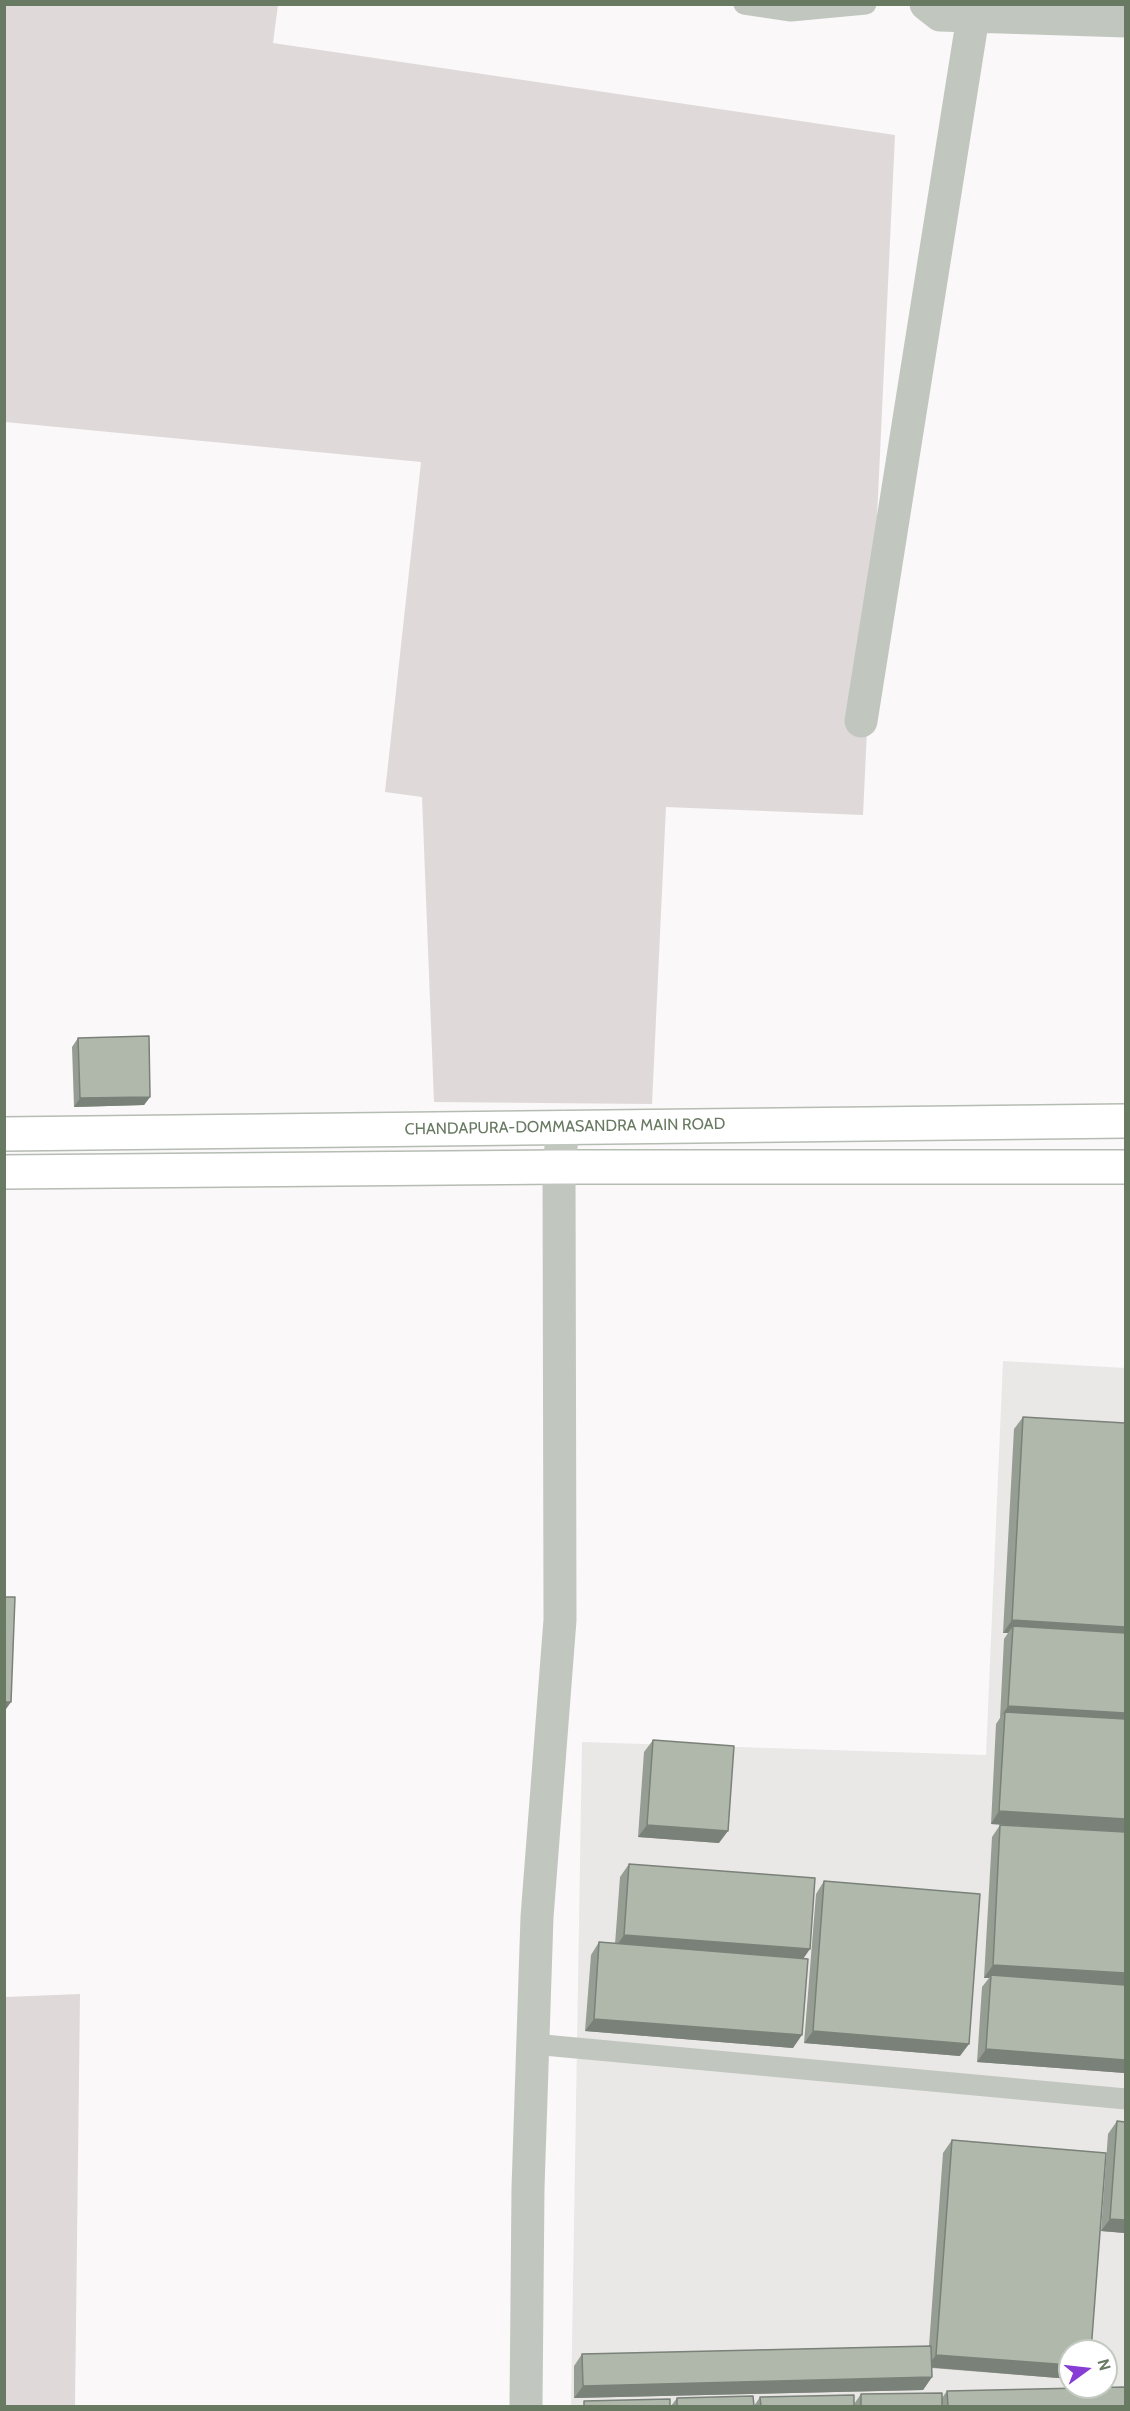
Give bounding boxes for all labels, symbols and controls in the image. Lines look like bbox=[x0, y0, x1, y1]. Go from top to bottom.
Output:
street label: CHANDAPURA-DOMMASANDRA MAIN ROAD bbox=[405, 1115, 725, 1139]
north arrow bbox=[1058, 2339, 1118, 2399]
text: N bbox=[1093, 2357, 1115, 2373]

